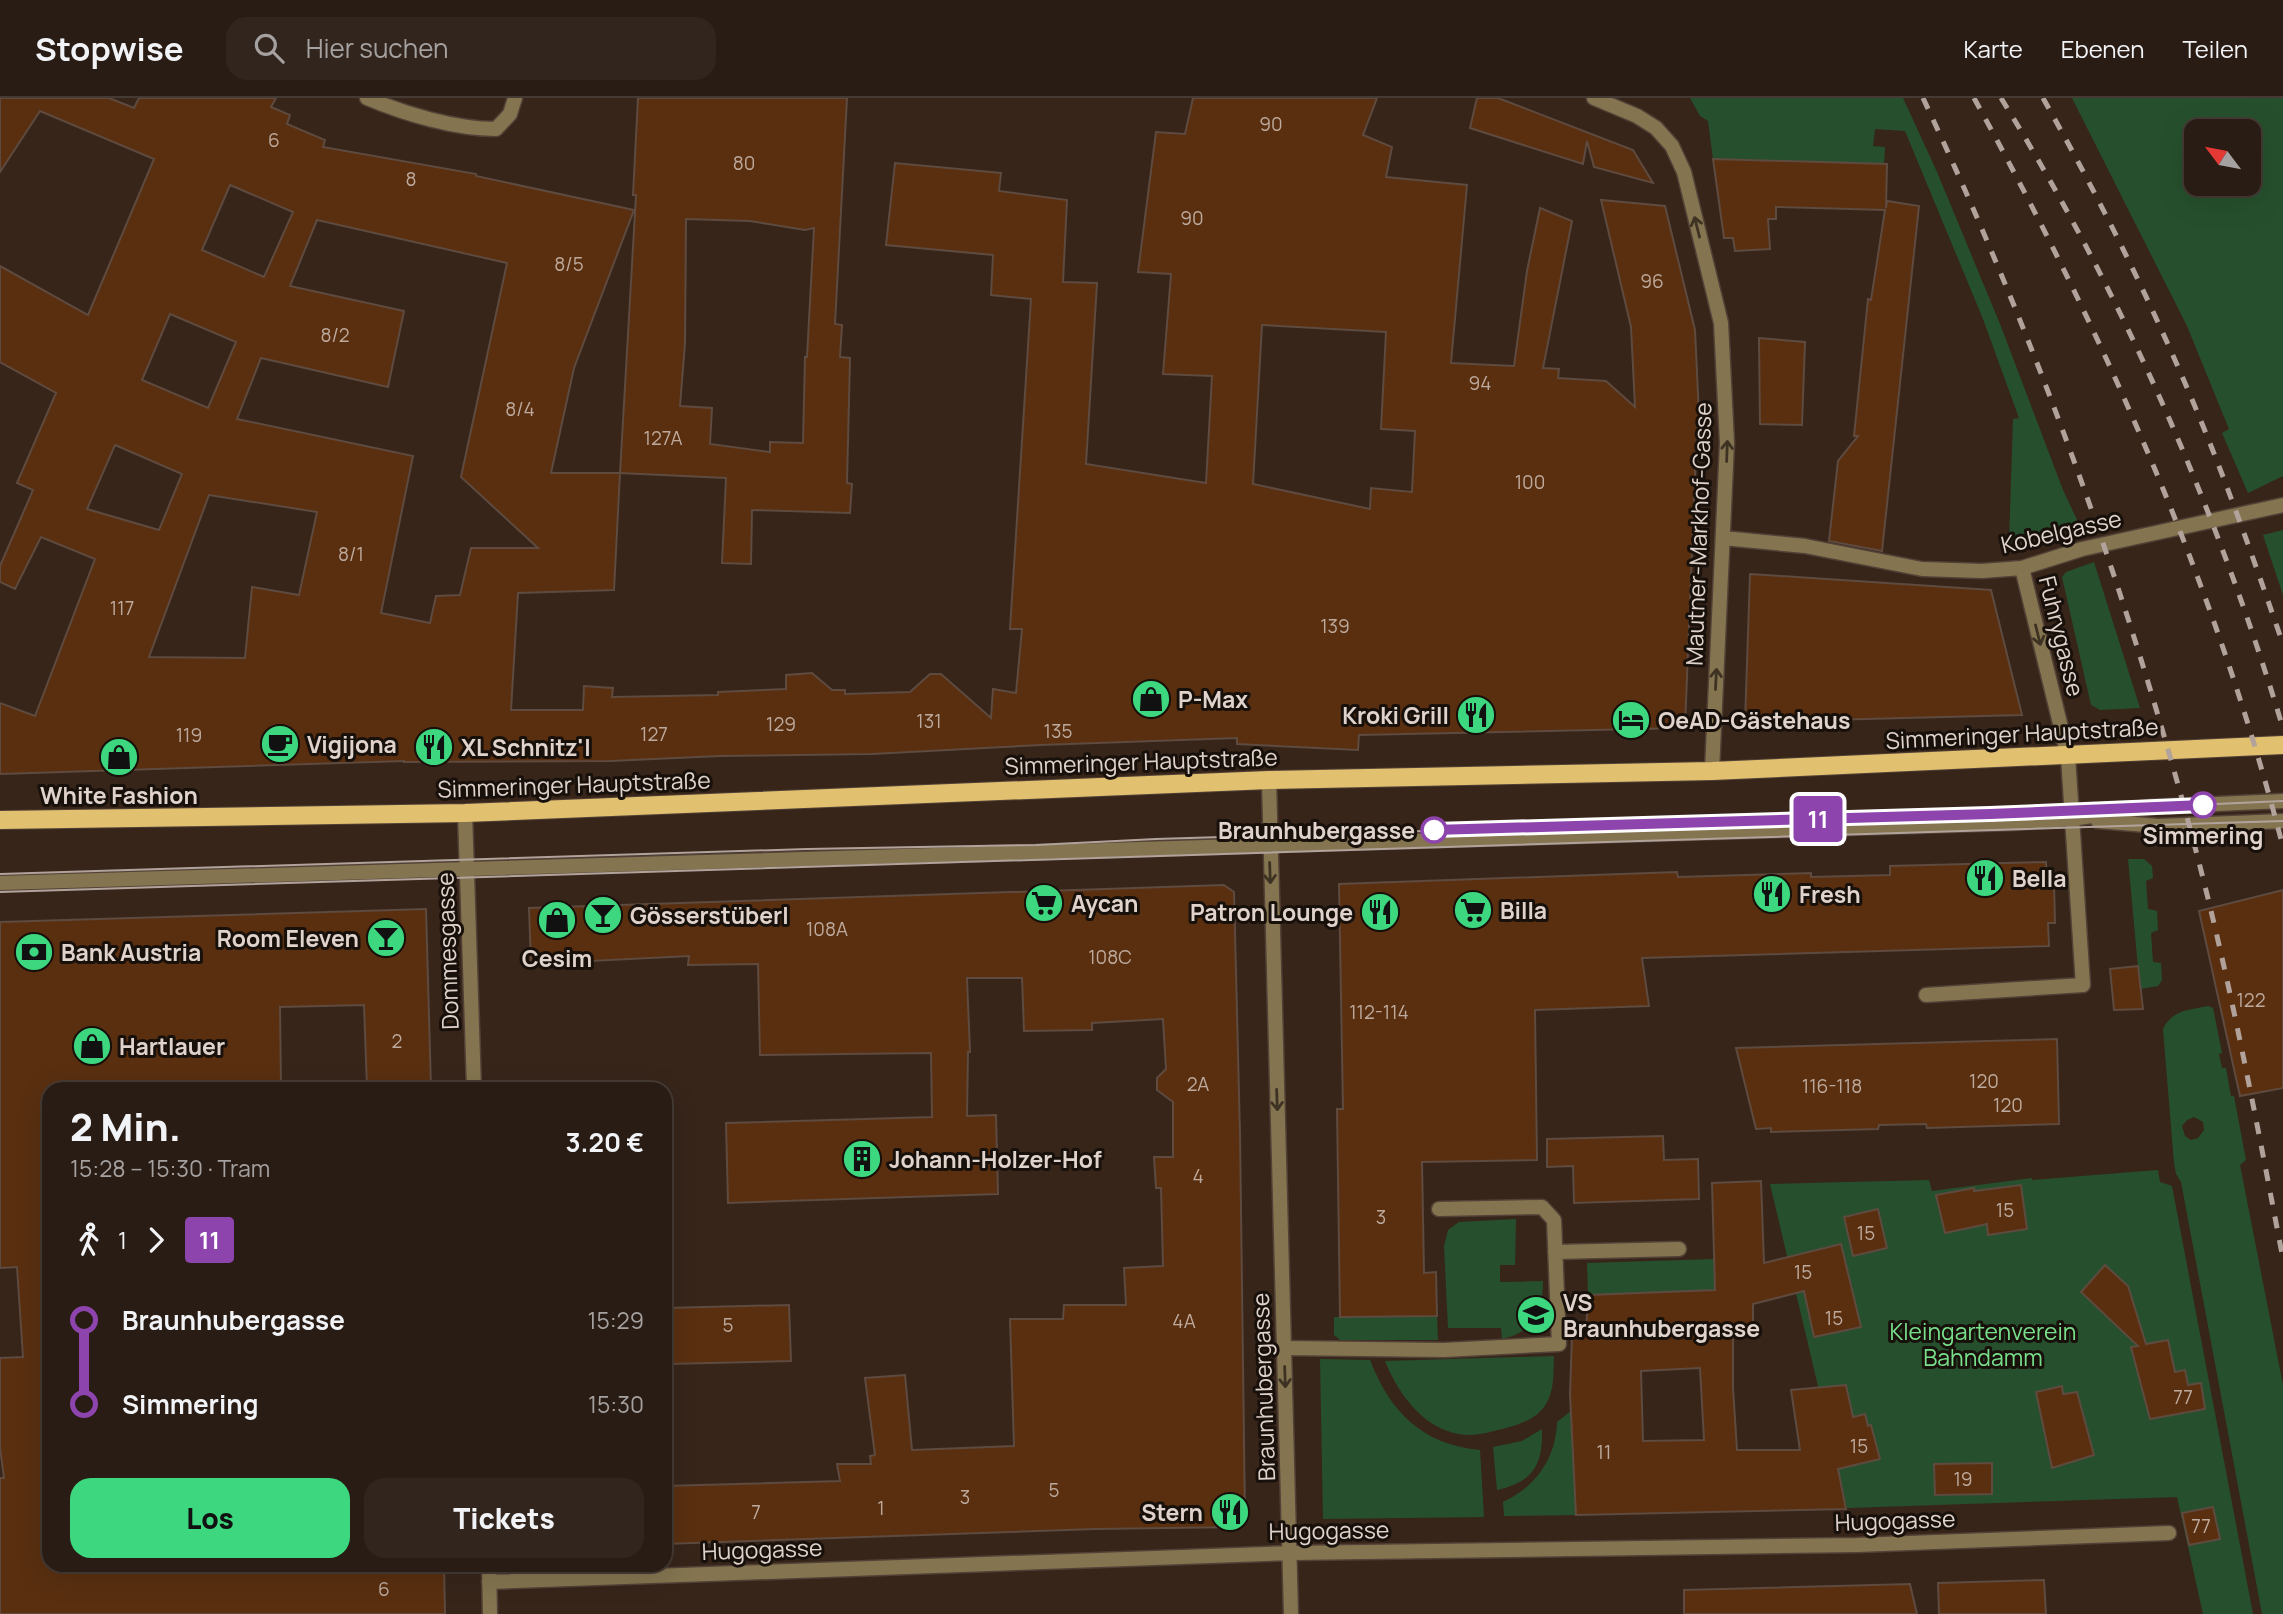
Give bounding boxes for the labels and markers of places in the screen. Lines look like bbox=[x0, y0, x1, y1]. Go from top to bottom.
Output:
shop icon: P-Max bbox=[1130, 678, 1172, 720]
place label: P-Max bbox=[1178, 683, 1248, 715]
restaurant icon: Kroki Grill bbox=[1455, 694, 1497, 736]
place label: Kroki Grill bbox=[1342, 699, 1449, 731]
hotel icon: OeAD-Gästehaus bbox=[1610, 699, 1652, 741]
place label: OeAD-Gästehaus bbox=[1658, 704, 1850, 736]
cafe icon: Vigijona bbox=[259, 723, 301, 765]
restaurant icon: XL Schnitz'l bbox=[413, 726, 455, 768]
place label: Vigijona bbox=[307, 728, 397, 760]
place label: XL Schnitz'l bbox=[461, 731, 591, 763]
shop icon: White Fashion bbox=[98, 736, 140, 778]
place label: White Fashion bbox=[40, 779, 198, 811]
marker: Simmering bbox=[2190, 792, 2216, 818]
place label: Braunhubergasse bbox=[1218, 814, 1415, 846]
marker: Braunhubergasse bbox=[1421, 817, 1447, 843]
place label: Simmering bbox=[2143, 819, 2263, 851]
restaurant icon: Bella bbox=[1964, 857, 2006, 899]
place label: Bella bbox=[2012, 862, 2067, 894]
restaurant icon: Fresh bbox=[1751, 873, 1793, 915]
place label: Fresh bbox=[1799, 878, 1861, 910]
supermarket icon: Aycan bbox=[1023, 882, 1065, 924]
place label: Aycan bbox=[1071, 887, 1138, 919]
supermarket icon: Billa bbox=[1452, 889, 1494, 931]
restaurant icon: Patron Lounge bbox=[1359, 891, 1401, 933]
bar icon: Gösserstüberl bbox=[582, 894, 624, 936]
place label: Billa bbox=[1500, 894, 1547, 926]
place label: Patron Lounge bbox=[1190, 896, 1353, 928]
shop icon: Cesim bbox=[536, 899, 578, 941]
place label: Gösserstüberl bbox=[630, 899, 789, 931]
bar icon: Room Eleven bbox=[365, 917, 407, 959]
place label: Room Eleven bbox=[217, 922, 359, 954]
bank icon: Bank Austria bbox=[13, 931, 55, 973]
place label: Bank Austria bbox=[61, 936, 201, 968]
place label: Cesim bbox=[522, 942, 592, 974]
shop icon: Hartlauer bbox=[71, 1025, 113, 1067]
place label: Hartlauer bbox=[119, 1030, 225, 1062]
building icon: Johann-Holzer-Hof bbox=[841, 1138, 883, 1180]
place label: Johann-Holzer-Hof bbox=[889, 1143, 1102, 1175]
place label: VS Braunhubergasse bbox=[1563, 1286, 1760, 1344]
school or university icon: VS Braunhubergasse bbox=[1515, 1294, 1557, 1336]
restaurant icon: Stern bbox=[1209, 1491, 1251, 1533]
place label: Stern bbox=[1141, 1496, 1203, 1528]

